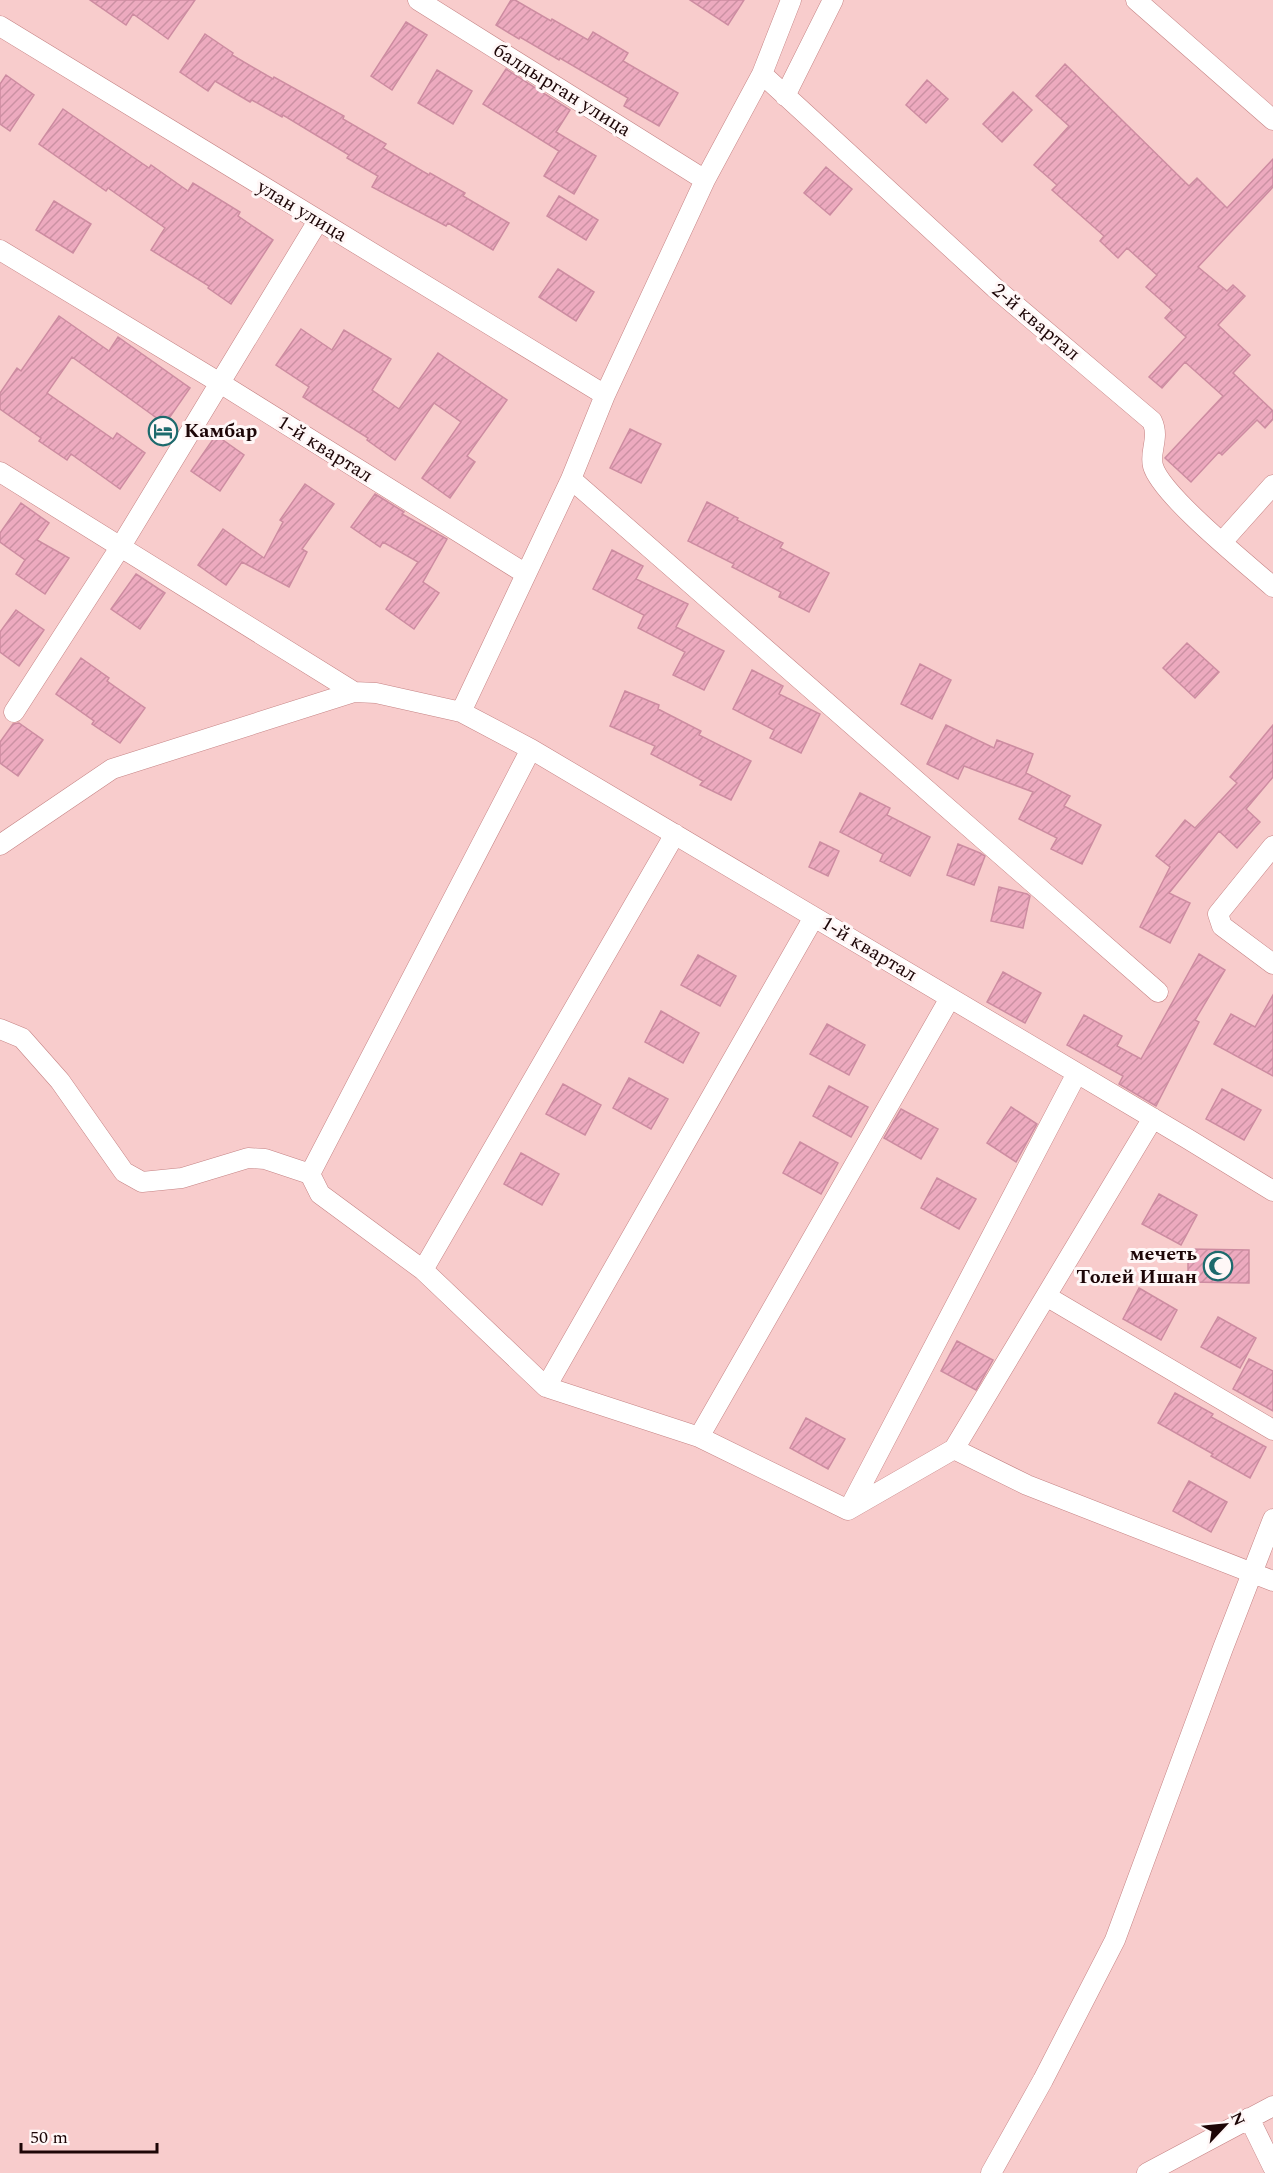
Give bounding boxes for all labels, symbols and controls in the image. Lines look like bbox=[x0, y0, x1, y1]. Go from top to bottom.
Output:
street label: балдырган улица bbox=[487, 35, 637, 145]
street label: улан улица bbox=[250, 172, 353, 250]
street label: 2-й квартал bbox=[985, 276, 1087, 368]
street label: 1-й квартал bbox=[271, 408, 379, 490]
hotel icon: Камбар bbox=[147, 415, 179, 447]
place label: Камбар bbox=[184, 416, 258, 446]
street label: 1-й квартал bbox=[815, 908, 923, 990]
place label: мечеть Толей Ишан bbox=[1076, 1239, 1197, 1292]
mosque icon: мечеть Толей Ишан bbox=[1202, 1250, 1234, 1282]
north arrow bbox=[1195, 2095, 1255, 2155]
text: N bbox=[1224, 2108, 1251, 2130]
scale bar bbox=[21, 2116, 158, 2154]
text: 50 m bbox=[30, 2124, 68, 2151]

